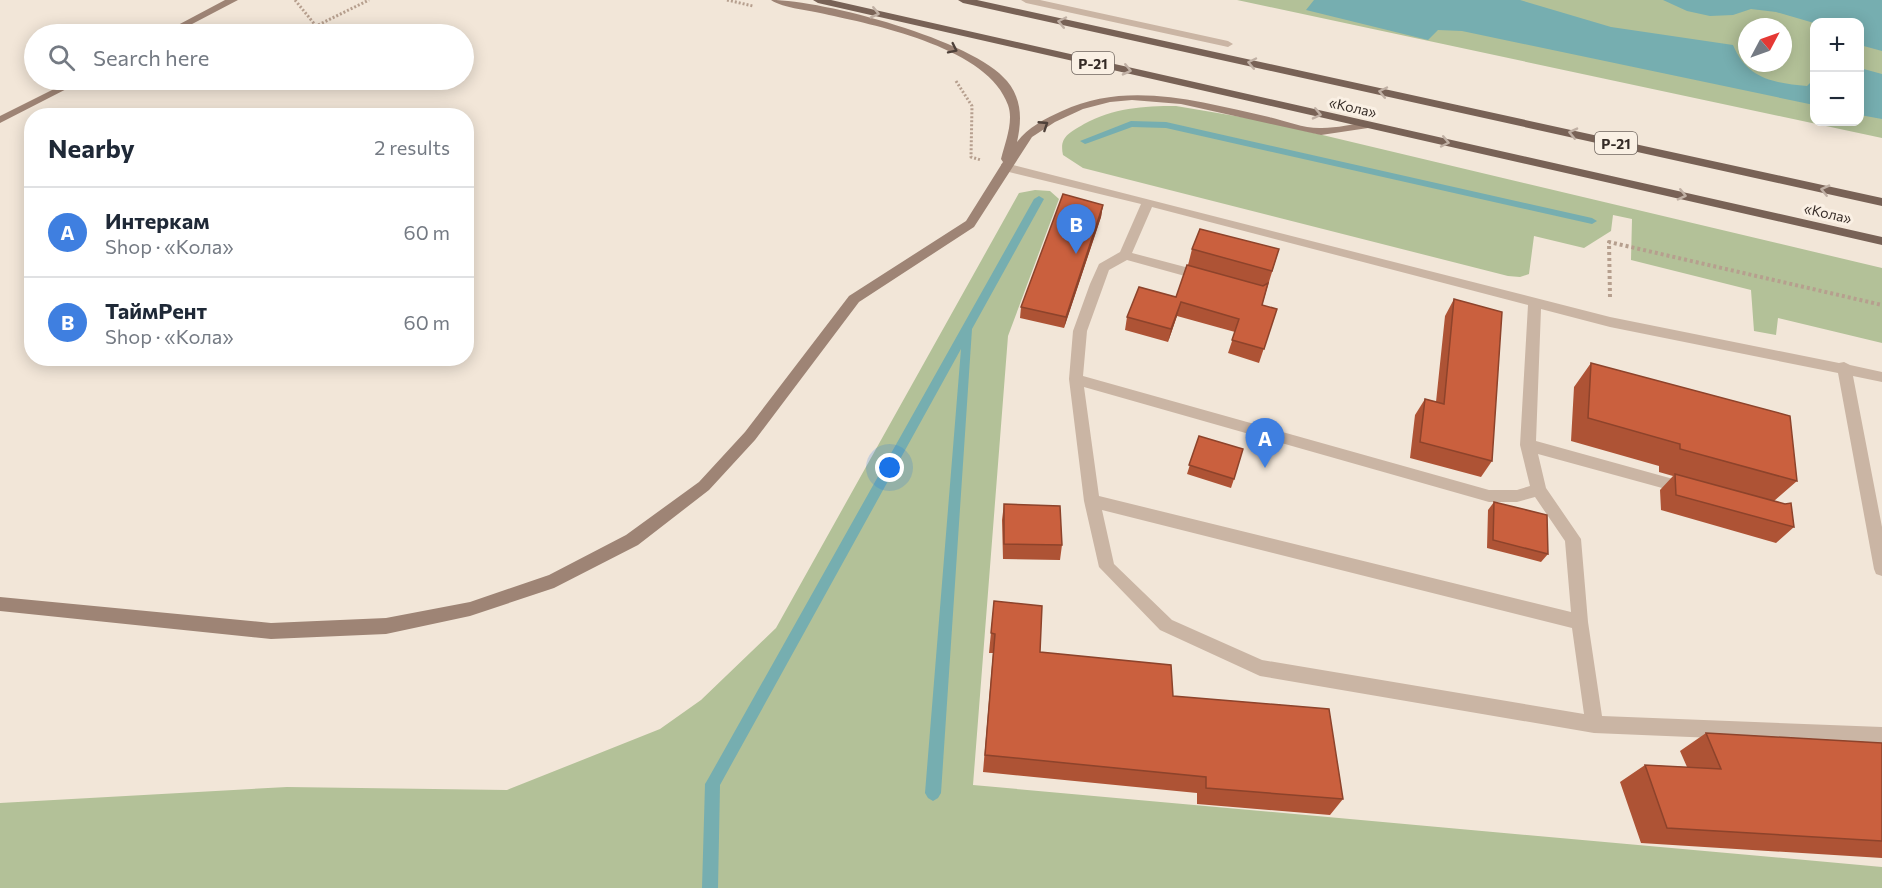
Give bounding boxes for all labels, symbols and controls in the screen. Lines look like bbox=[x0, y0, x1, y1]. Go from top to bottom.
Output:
one-way arrow bbox=[870, 6, 880, 19]
one-way arrow bbox=[1057, 16, 1067, 29]
north arrow bbox=[1738, 18, 1792, 72]
map controls bbox=[1810, 18, 1864, 126]
button: + bbox=[1810, 18, 1864, 72]
search box bbox=[24, 24, 474, 90]
icon: search bbox=[45, 41, 78, 74]
one-way arrow bbox=[947, 41, 958, 53]
text: Search here bbox=[93, 44, 209, 71]
road number: Р-21 bbox=[1072, 52, 1114, 74]
one-way arrow bbox=[1248, 58, 1258, 71]
one-way arrow bbox=[1122, 63, 1132, 76]
button: − bbox=[1810, 72, 1864, 126]
one-way arrow bbox=[1378, 86, 1388, 99]
street label: «Кола» bbox=[1327, 93, 1379, 121]
one-way arrow bbox=[1312, 106, 1322, 119]
one-way arrow bbox=[1037, 121, 1048, 132]
one-way arrow bbox=[1568, 127, 1578, 140]
text: Nearby bbox=[48, 132, 135, 163]
road number: Р-21 bbox=[1595, 132, 1637, 154]
text: 2 results bbox=[374, 135, 450, 159]
one-way arrow bbox=[1440, 135, 1450, 148]
one-way arrow bbox=[1820, 184, 1830, 197]
one-way arrow bbox=[1677, 187, 1687, 200]
street label: «Кола» bbox=[1802, 199, 1854, 227]
pin: B bbox=[1056, 204, 1096, 254]
text: Интеркам bbox=[105, 207, 210, 234]
text: A bbox=[60, 220, 75, 244]
text: 60 m bbox=[404, 220, 450, 244]
text: Shop · «Кола» bbox=[105, 234, 234, 258]
text: ТаймРент bbox=[105, 297, 207, 324]
text: B bbox=[61, 310, 74, 334]
text: 60 m bbox=[404, 310, 450, 334]
text: Shop · «Кола» bbox=[105, 324, 234, 348]
pin: A bbox=[1246, 418, 1284, 468]
your location bbox=[875, 453, 904, 482]

